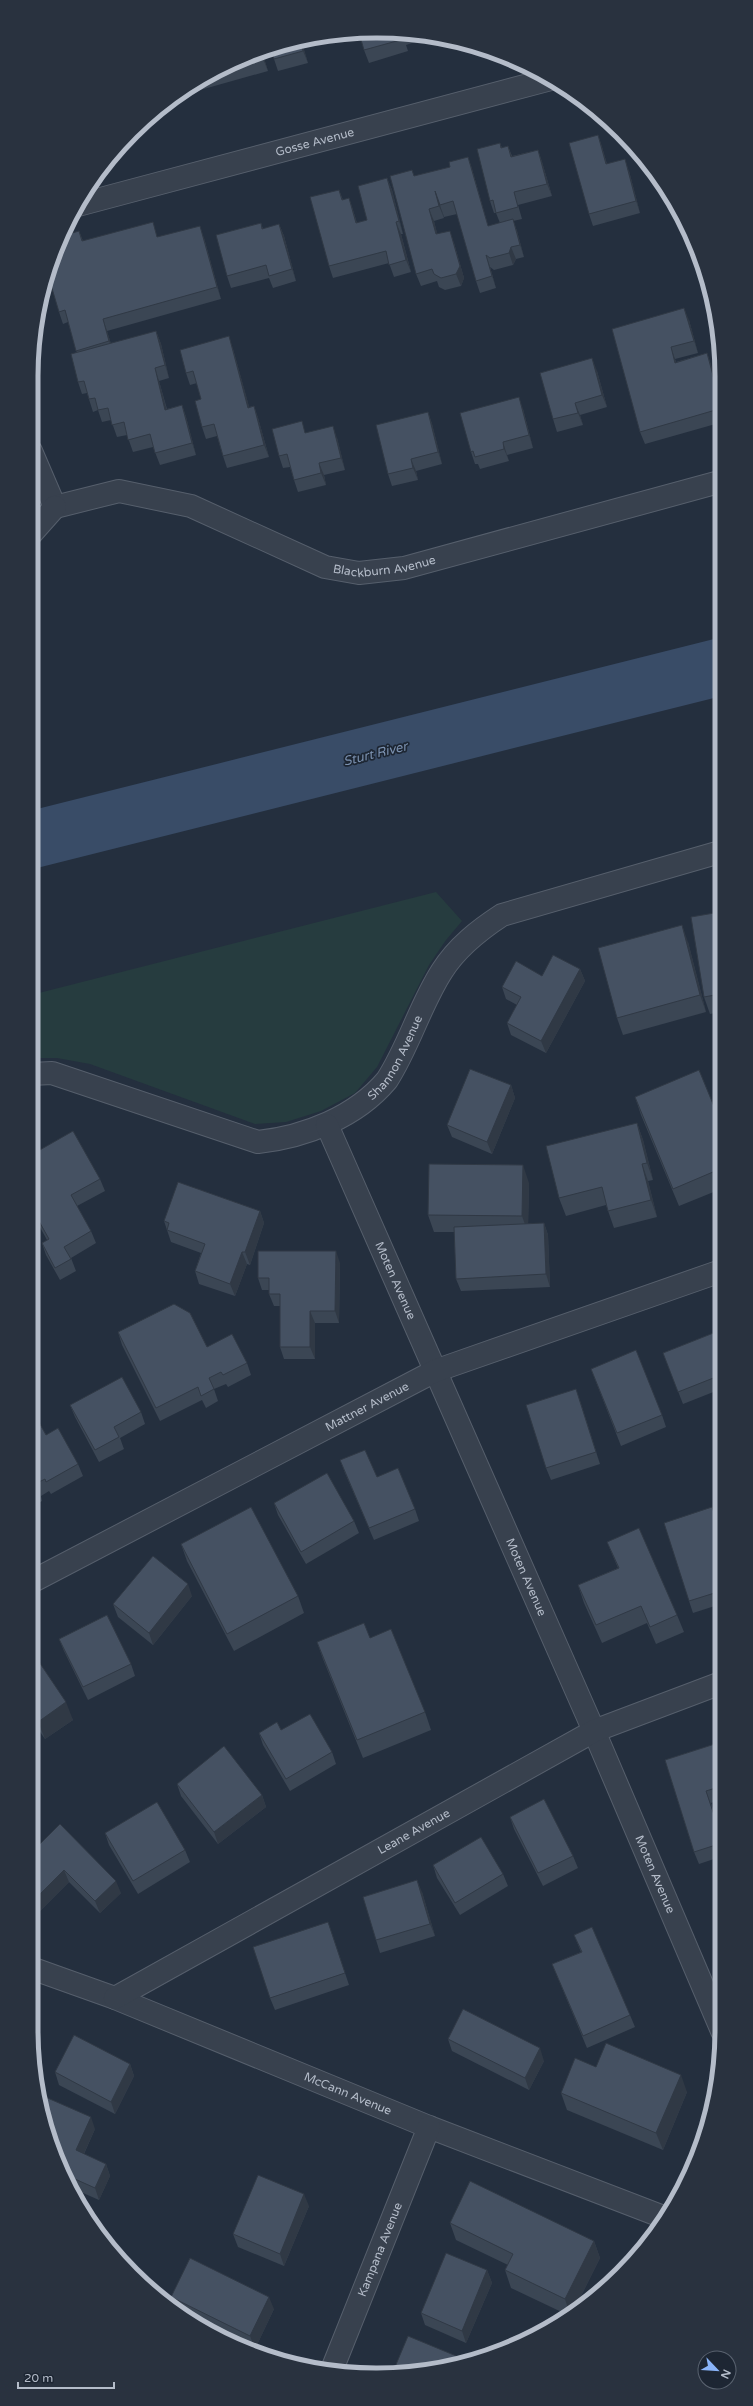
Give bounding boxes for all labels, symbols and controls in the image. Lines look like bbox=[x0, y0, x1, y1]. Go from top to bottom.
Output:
street label: Gosse Avenue bbox=[274, 125, 356, 159]
street label: Blackburn Avenue bbox=[332, 553, 437, 580]
water label: Sturt River bbox=[341, 738, 411, 770]
street label: Shannon Avenue bbox=[365, 1013, 425, 1103]
street label: Moten Avenue bbox=[372, 1240, 419, 1322]
street label: Mattner Avenue bbox=[323, 1379, 411, 1434]
street label: Moten Avenue bbox=[503, 1536, 549, 1618]
street label: Leane Avenue bbox=[375, 1806, 453, 1857]
street label: Moten Avenue bbox=[632, 1833, 678, 1916]
street label: McCann Avenue bbox=[302, 2069, 394, 2118]
street label: Kampana Avenue bbox=[355, 2200, 405, 2299]
north arrow bbox=[697, 2350, 737, 2390]
scale bar bbox=[18, 2364, 114, 2390]
text: N bbox=[718, 2367, 733, 2381]
text: 20 m bbox=[24, 2371, 53, 2385]

